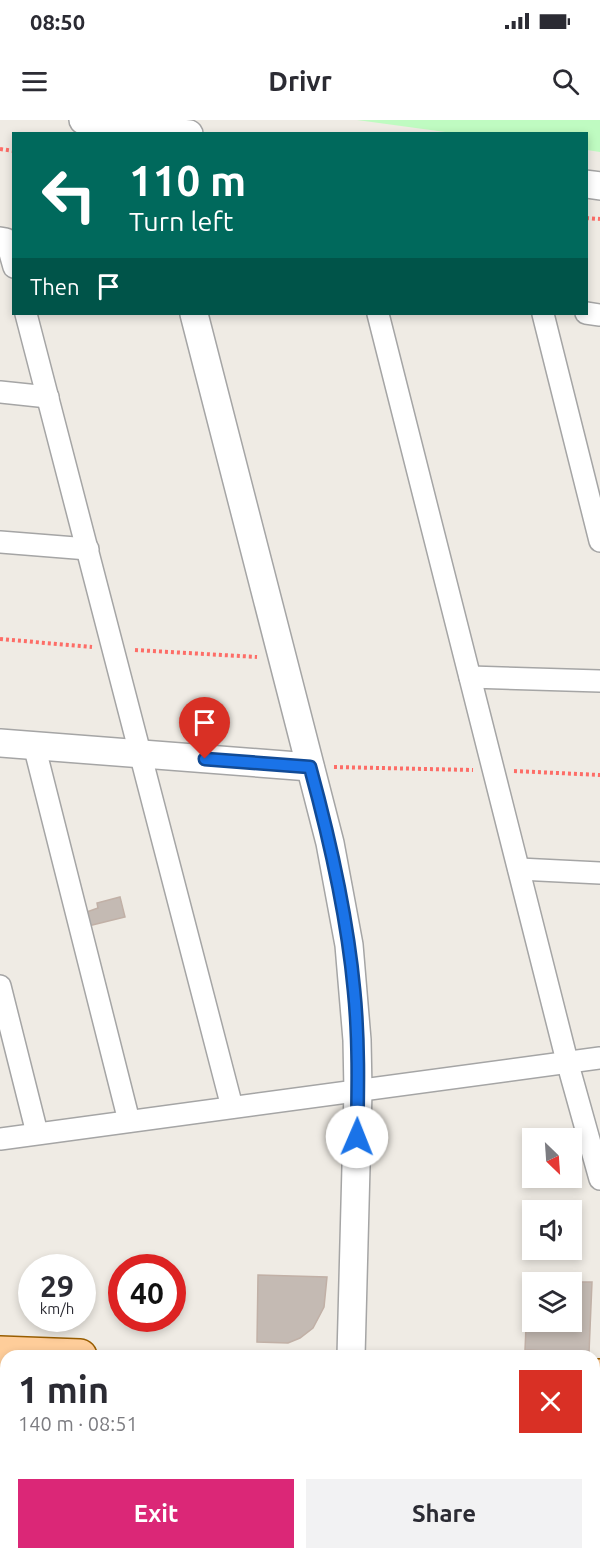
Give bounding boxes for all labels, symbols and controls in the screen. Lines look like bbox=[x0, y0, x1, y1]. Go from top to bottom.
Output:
text: 08:50 bbox=[30, 9, 85, 34]
icon: menu bbox=[18, 65, 51, 98]
icon: search bbox=[549, 65, 582, 98]
text: Drivr bbox=[268, 66, 332, 96]
icon: left bbox=[30, 156, 108, 234]
text: 110 m bbox=[129, 157, 246, 204]
text: Turn left bbox=[129, 206, 233, 236]
icon: arrive bbox=[92, 270, 125, 303]
text: Then bbox=[30, 274, 80, 299]
pin bbox=[179, 697, 230, 759]
icon: arrive bbox=[188, 706, 221, 739]
position arrow bbox=[325, 1105, 389, 1169]
north arrow bbox=[522, 1128, 582, 1188]
map controls bbox=[522, 1128, 582, 1332]
button: sound bbox=[522, 1200, 582, 1260]
speed limit sign: 40 bbox=[108, 1254, 186, 1332]
text: 29 bbox=[40, 1269, 74, 1303]
button: layers bbox=[522, 1272, 582, 1332]
text: km/h bbox=[40, 1300, 74, 1317]
text: 1 min bbox=[18, 1369, 109, 1410]
button: close bbox=[519, 1370, 582, 1433]
text: 140 m · 08:51 bbox=[18, 1412, 138, 1435]
button: Exit bbox=[18, 1479, 294, 1548]
button: Share bbox=[306, 1479, 582, 1548]

